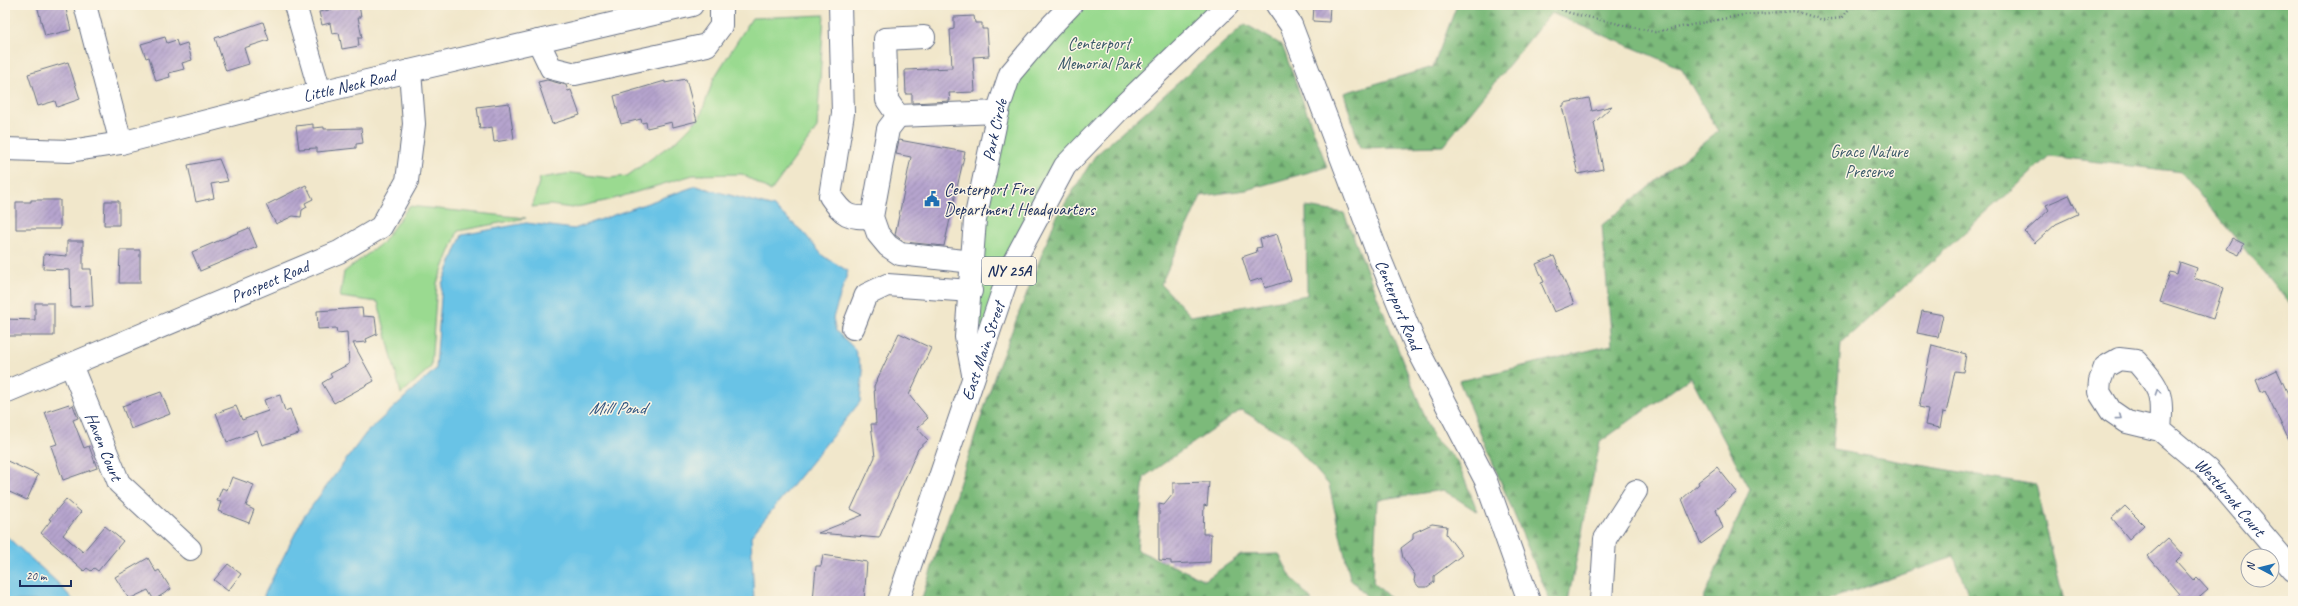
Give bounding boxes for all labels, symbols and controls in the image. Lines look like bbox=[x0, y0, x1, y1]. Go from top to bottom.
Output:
park label: Centerport Memorial Park bbox=[1057, 33, 1142, 74]
street label: Little Neck Road bbox=[301, 64, 400, 106]
street label: Park Circle bbox=[977, 95, 1012, 163]
park label: Grace Nature Preserve bbox=[1830, 141, 1909, 182]
place label: Centerport Fire Department Headquarters bbox=[944, 179, 1097, 220]
public building icon: Centerport Fire Department Headquarters bbox=[923, 190, 941, 208]
street label: Prospect Road bbox=[227, 254, 314, 307]
street label: Centerport Road bbox=[1371, 256, 1428, 355]
road number: NY 25A bbox=[982, 257, 1036, 285]
street label: East Main Street bbox=[956, 297, 1010, 403]
one-way arrow bbox=[2154, 389, 2163, 396]
water label: Mill Pond bbox=[589, 397, 651, 419]
street label: Haven Court bbox=[81, 409, 128, 486]
one-way arrow bbox=[2115, 412, 2122, 419]
street label: Westbrook Court bbox=[2191, 453, 2272, 542]
north arrow bbox=[2240, 548, 2280, 588]
text: N bbox=[2243, 560, 2258, 571]
scale bar bbox=[20, 562, 71, 588]
text: 20 m bbox=[26, 568, 48, 584]

